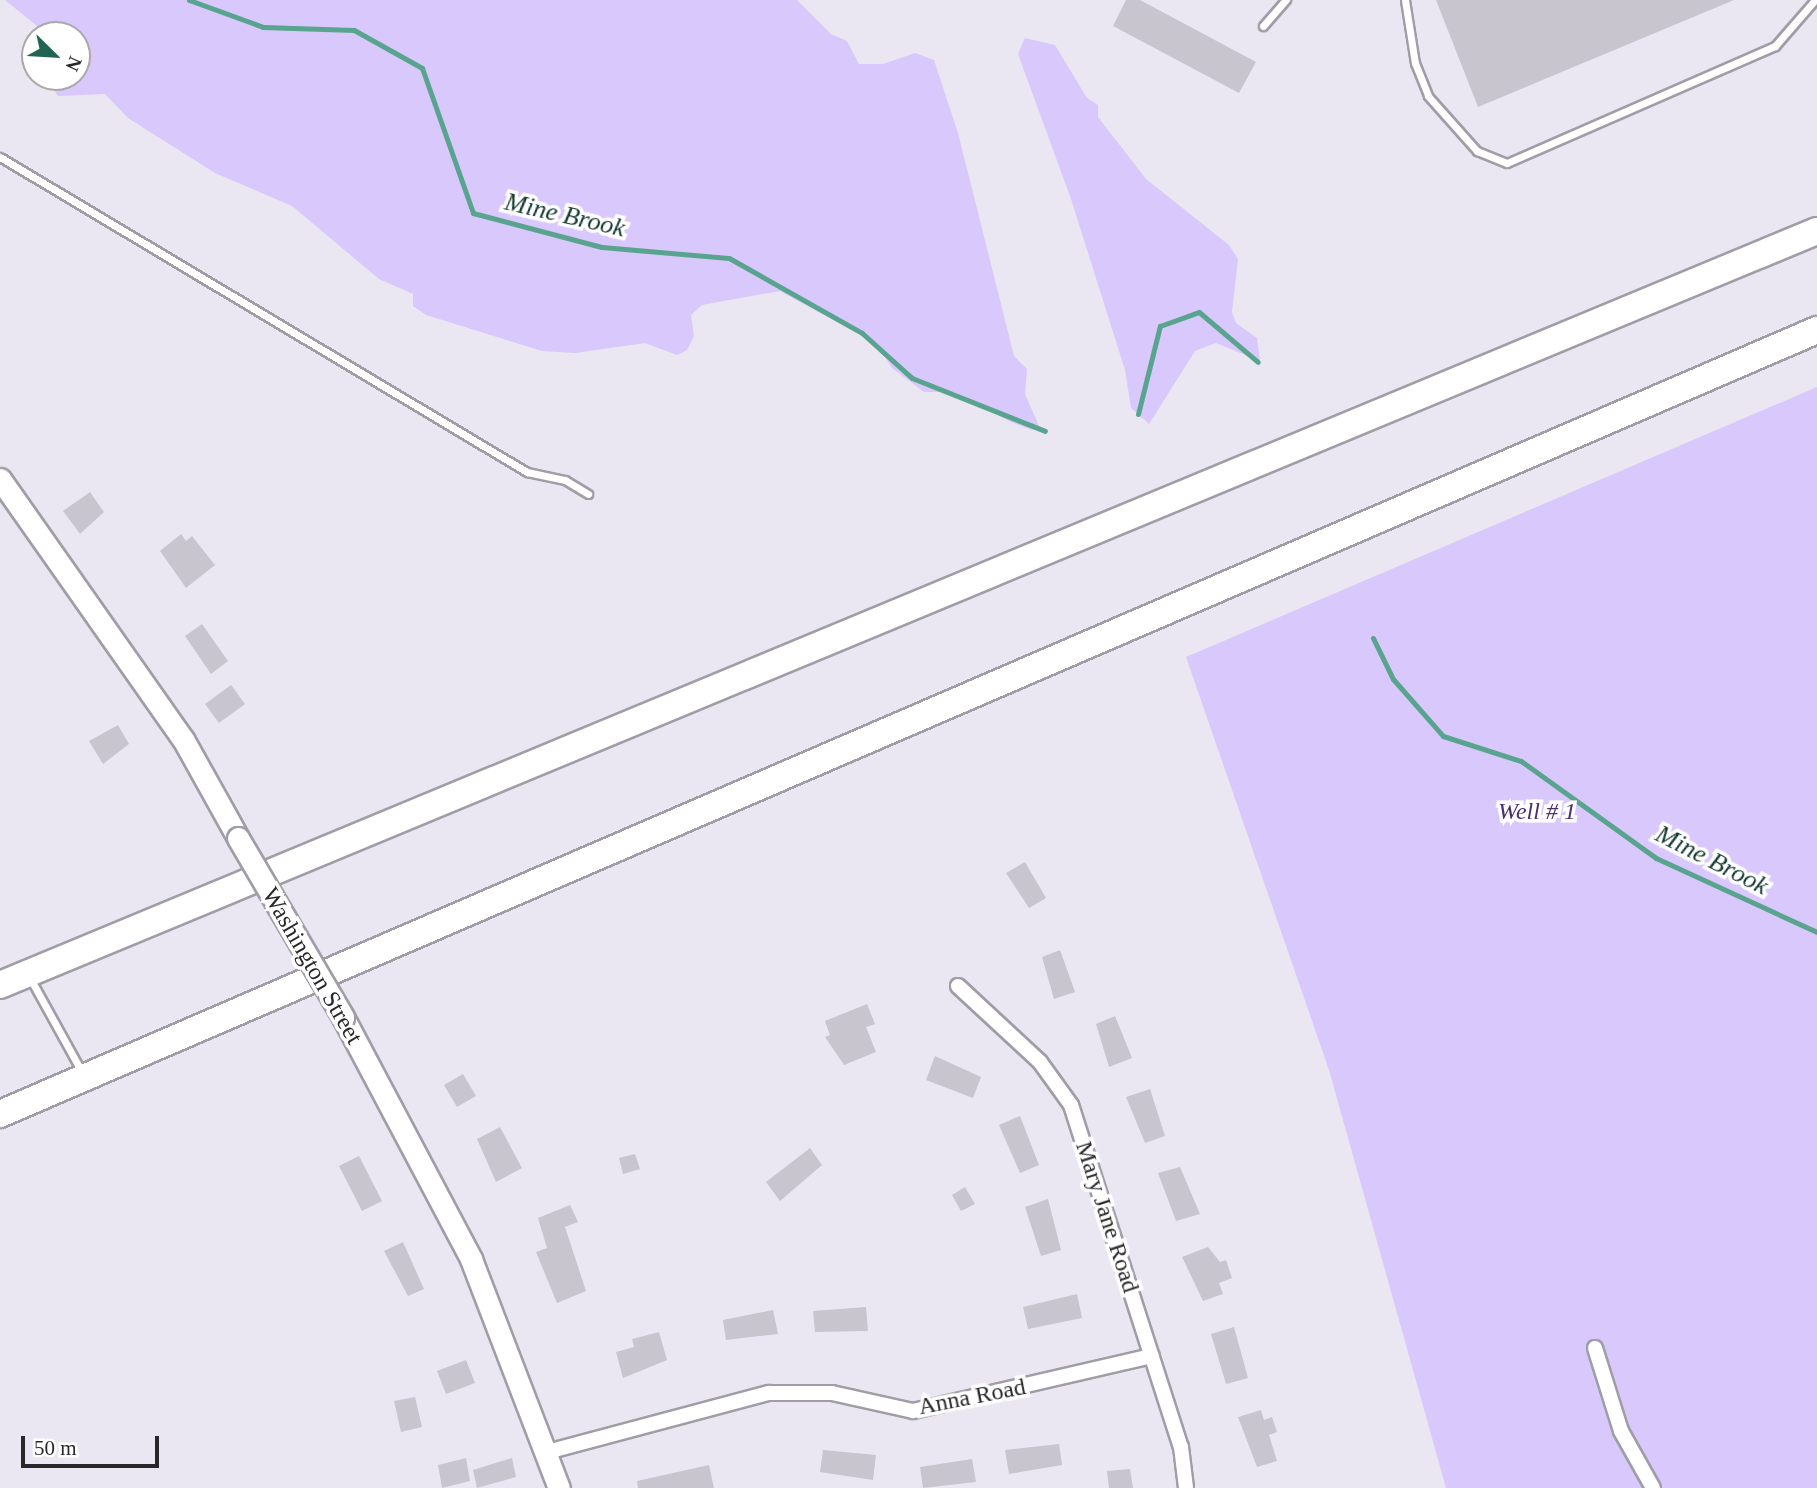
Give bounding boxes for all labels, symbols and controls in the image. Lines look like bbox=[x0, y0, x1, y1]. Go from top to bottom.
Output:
north arrow bbox=[21, 21, 91, 91]
text: N bbox=[61, 53, 86, 74]
water label: Mine Brook bbox=[502, 186, 628, 244]
park label: Well # 1 bbox=[1498, 798, 1576, 826]
water label: Mine Brook bbox=[1650, 818, 1774, 902]
street label: Washington Street bbox=[256, 883, 368, 1049]
street label: Mary Jane Road bbox=[1069, 1138, 1145, 1296]
street label: Anna Road bbox=[916, 1372, 1028, 1422]
scale bar bbox=[24, 1422, 163, 1466]
text: 50 m bbox=[34, 1436, 77, 1460]

